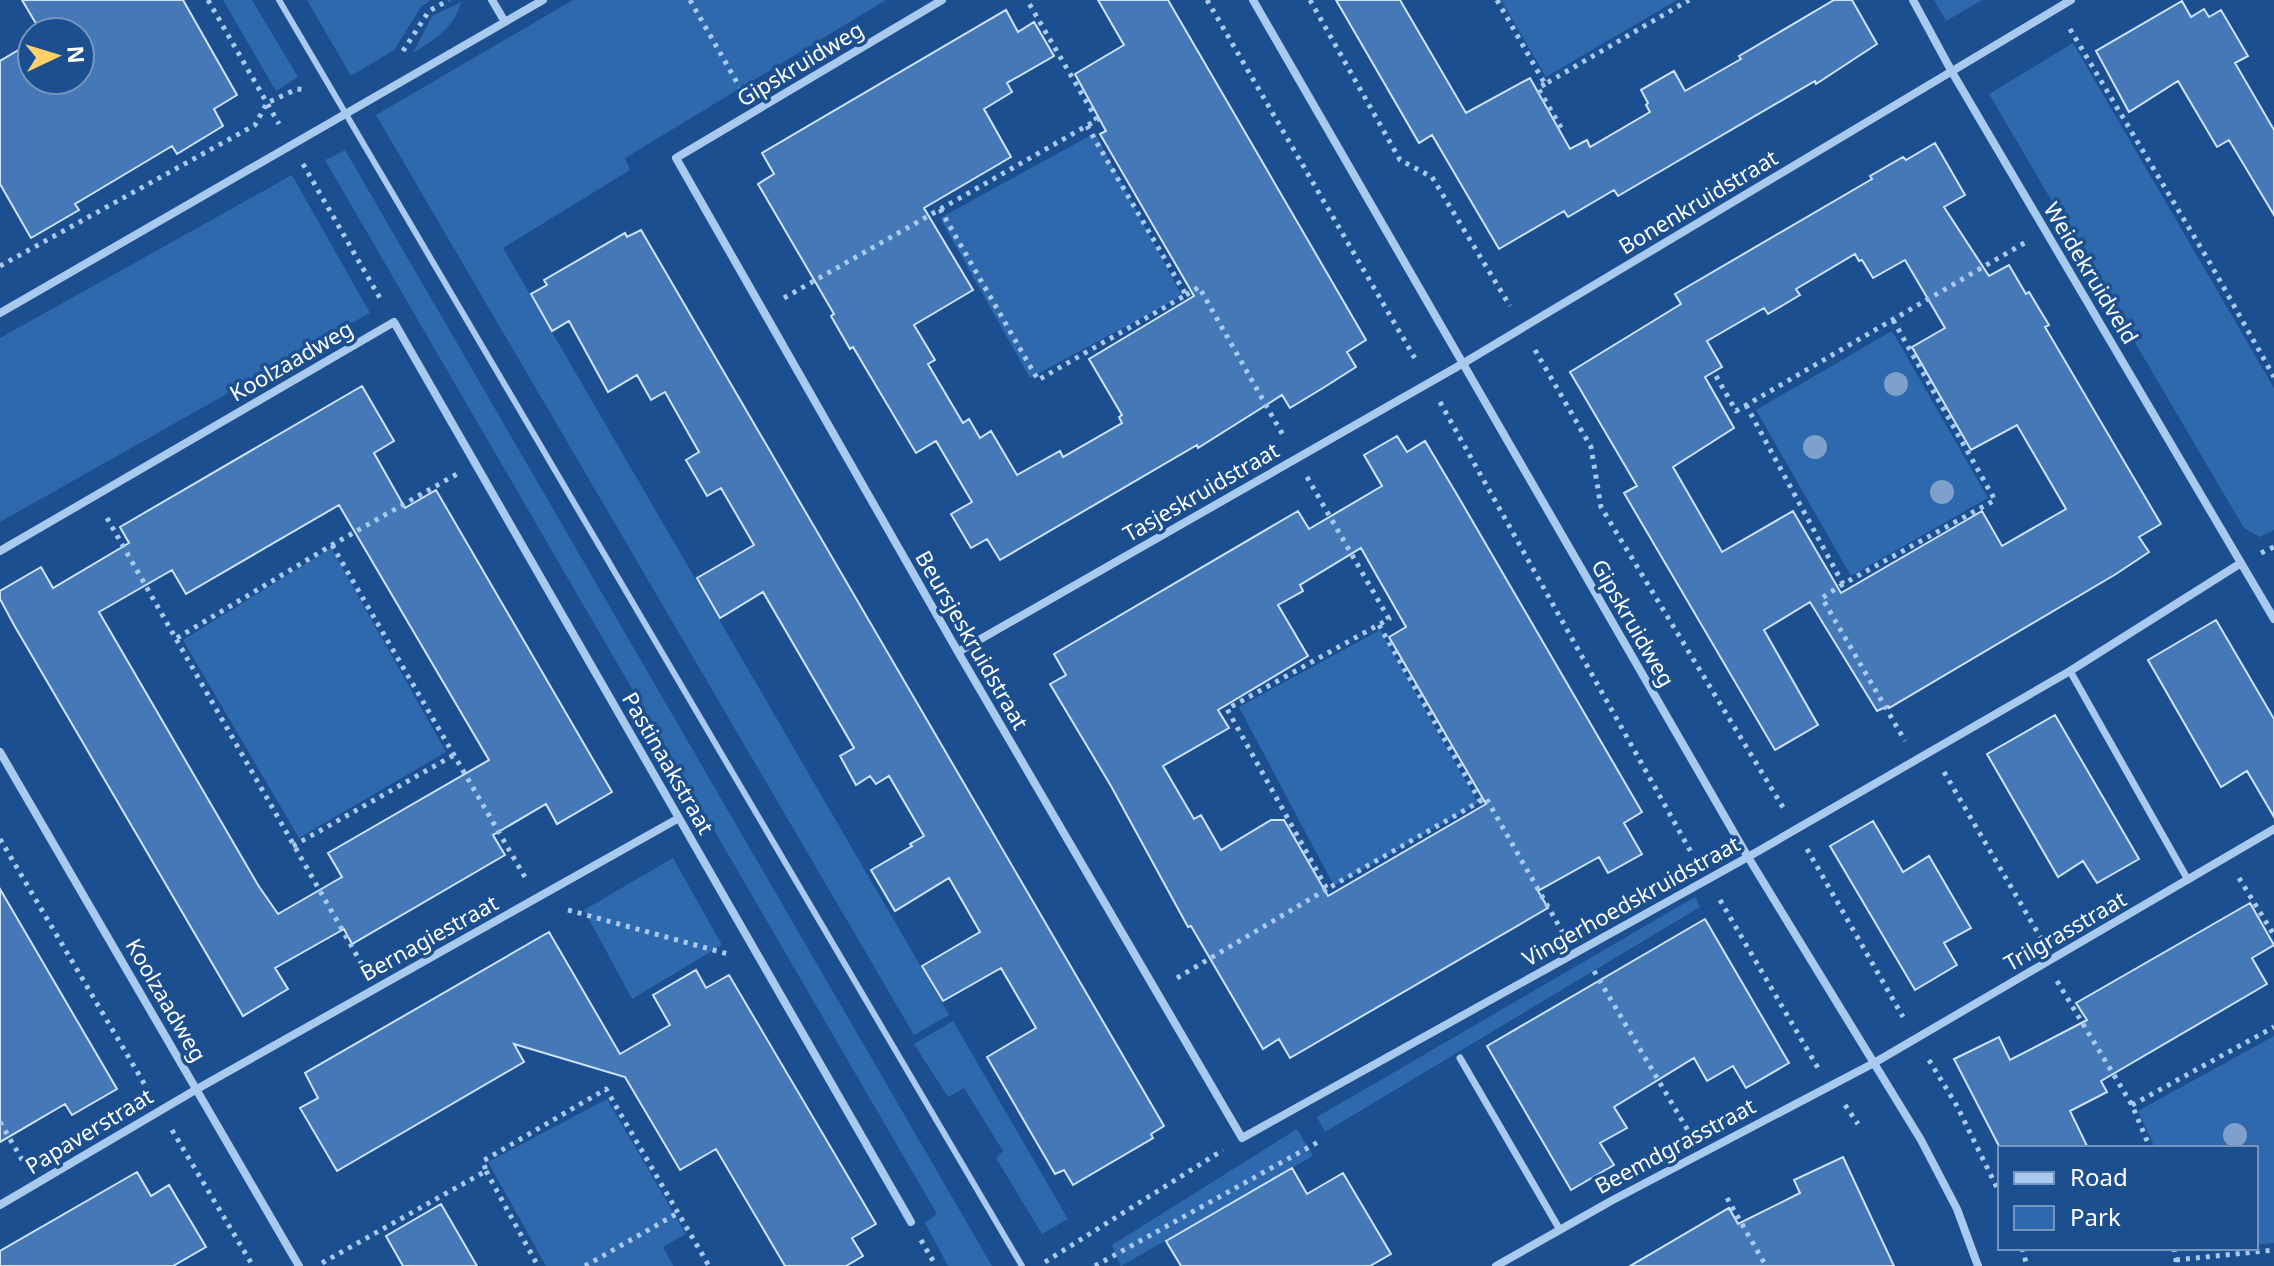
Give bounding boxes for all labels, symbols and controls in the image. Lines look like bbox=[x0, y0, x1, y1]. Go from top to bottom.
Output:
street label: Gipskruidweg bbox=[731, 14, 868, 113]
north arrow bbox=[16, 16, 96, 96]
text: N bbox=[61, 45, 93, 65]
street label: Bonenkruidstraat bbox=[1612, 142, 1783, 261]
street label: Weidekruidveld bbox=[2038, 196, 2146, 349]
street label: Koolzaadweg bbox=[223, 313, 358, 408]
street label: Tasjeskruidstraat bbox=[1117, 434, 1284, 548]
street label: Beursjeskruidstraat bbox=[909, 545, 1036, 734]
street label: Gipskruidweg bbox=[1585, 553, 1683, 692]
street label: Pastinaakstraat bbox=[616, 686, 722, 839]
street label: Vingerhoedskruidstraat bbox=[1516, 828, 1745, 972]
street label: Trilgrasstraat bbox=[1998, 883, 2131, 977]
street label: Bernagiestraat bbox=[354, 887, 503, 987]
street label: Koolzaadweg bbox=[119, 932, 214, 1067]
street label: Papaverstraat bbox=[19, 1080, 158, 1180]
street label: Beemdgrasstraat bbox=[1589, 1090, 1760, 1200]
legend bbox=[1998, 1146, 2258, 1250]
text: Road bbox=[2070, 1160, 2128, 1193]
text: Park bbox=[2070, 1200, 2121, 1233]

